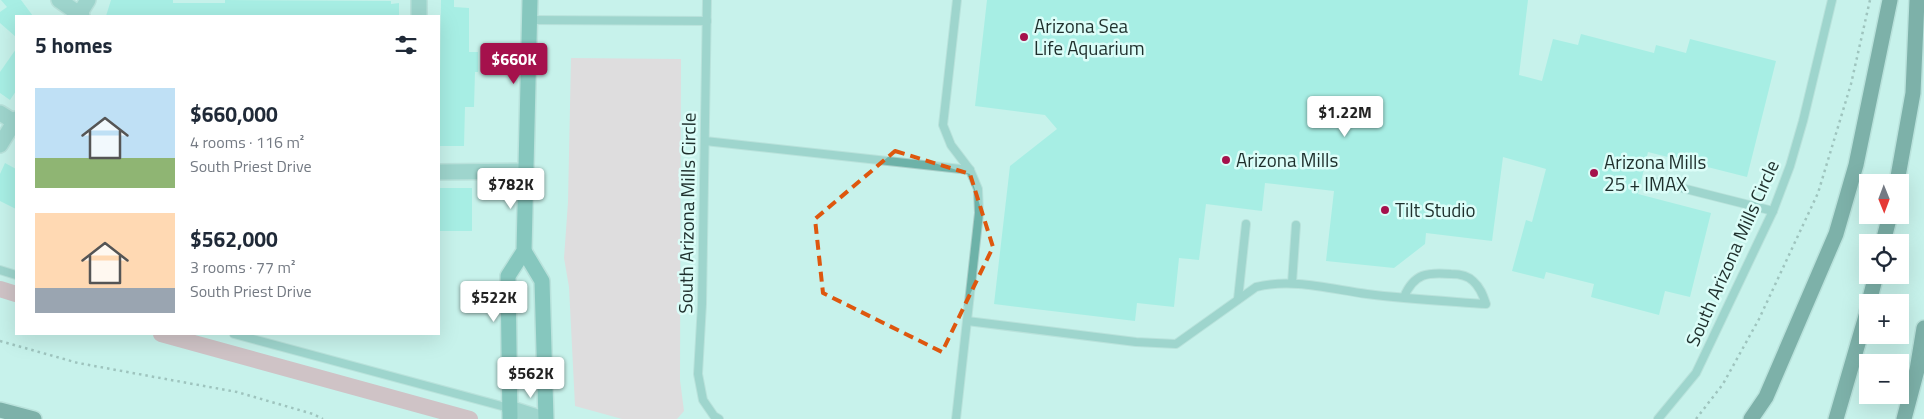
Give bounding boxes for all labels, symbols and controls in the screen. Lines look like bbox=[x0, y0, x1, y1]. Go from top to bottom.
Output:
place label: Arizona Sea Life Aquarium bbox=[1034, 11, 1145, 62]
text: 5 homes bbox=[35, 29, 112, 61]
icon: filters bbox=[392, 31, 420, 59]
marker: Arizona Sea Life Aquarium bbox=[1018, 31, 1030, 43]
pin: $660K bbox=[479, 42, 549, 85]
text: $660K bbox=[491, 47, 537, 71]
pin: $1.22M bbox=[1304, 96, 1386, 138]
text: $660,000 bbox=[190, 98, 278, 130]
text: $1.22M bbox=[1318, 100, 1372, 124]
icon: home bbox=[75, 108, 135, 168]
street label: South Arizona Mills Circle bbox=[670, 112, 703, 314]
text: 4 rooms · 116 m² bbox=[190, 130, 304, 154]
place label: Arizona Mills bbox=[1236, 145, 1338, 174]
place label: Arizona Mills 25 + IMAX bbox=[1604, 147, 1706, 198]
text: South Priest Drive bbox=[190, 154, 312, 178]
marker: Arizona Mills bbox=[1220, 154, 1232, 166]
street label: South Arizona Mills Circle bbox=[1677, 155, 1786, 351]
marker: Arizona Mills 25 + IMAX bbox=[1588, 167, 1600, 179]
pin: $782K bbox=[476, 168, 546, 210]
text: $782K bbox=[488, 172, 534, 196]
north arrow bbox=[1859, 174, 1909, 224]
map controls bbox=[1859, 174, 1909, 404]
place label: Tilt Studio bbox=[1395, 195, 1476, 224]
marker: Tilt Studio bbox=[1379, 204, 1391, 216]
text: $562,000 bbox=[190, 223, 278, 255]
icon: home bbox=[75, 233, 135, 293]
button: locate bbox=[1859, 234, 1909, 284]
text: 3 rooms · 77 m² bbox=[190, 255, 295, 279]
text: South Priest Drive bbox=[190, 279, 312, 303]
pin: $522K bbox=[459, 280, 529, 323]
text: $522K bbox=[471, 285, 517, 309]
button: + bbox=[1859, 294, 1909, 344]
button: − bbox=[1859, 354, 1909, 404]
pin: $562K bbox=[496, 356, 566, 399]
text: $562K bbox=[508, 361, 554, 385]

